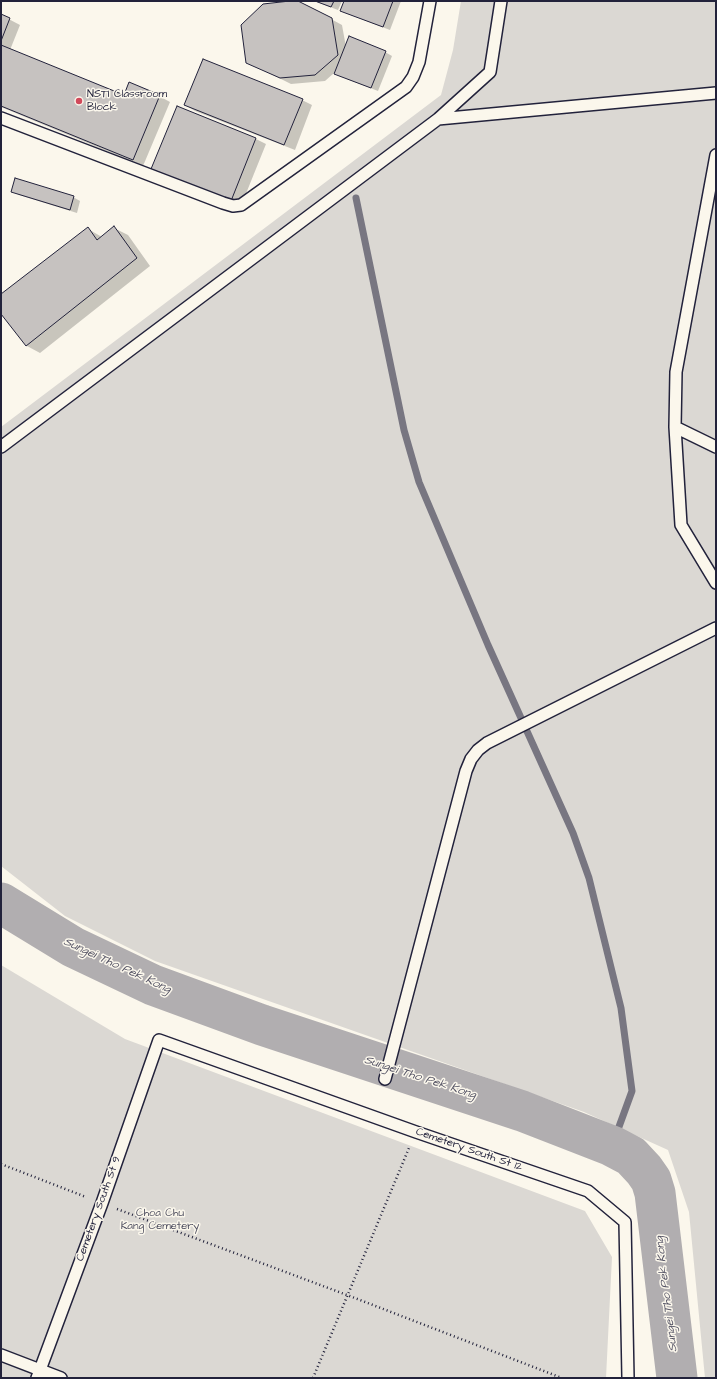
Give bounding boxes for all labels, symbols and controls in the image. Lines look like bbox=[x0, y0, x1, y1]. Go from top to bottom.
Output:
place label: NSTI Classroom Block bbox=[87, 88, 167, 114]
marker: NSTI Classroom Block bbox=[74, 96, 84, 106]
water label: Sungei Tho Pek Kong bbox=[61, 935, 173, 997]
water label: Sungei Tho Pek Kong bbox=[362, 1053, 478, 1103]
street label: Cemetery South St 12 bbox=[414, 1126, 524, 1174]
street label: Cemetery South St 9 bbox=[74, 1155, 124, 1263]
park label: Choa Chu Kang Cemetery bbox=[121, 1207, 199, 1233]
water label: Sungei Tho Pek Kong bbox=[653, 1235, 681, 1353]

